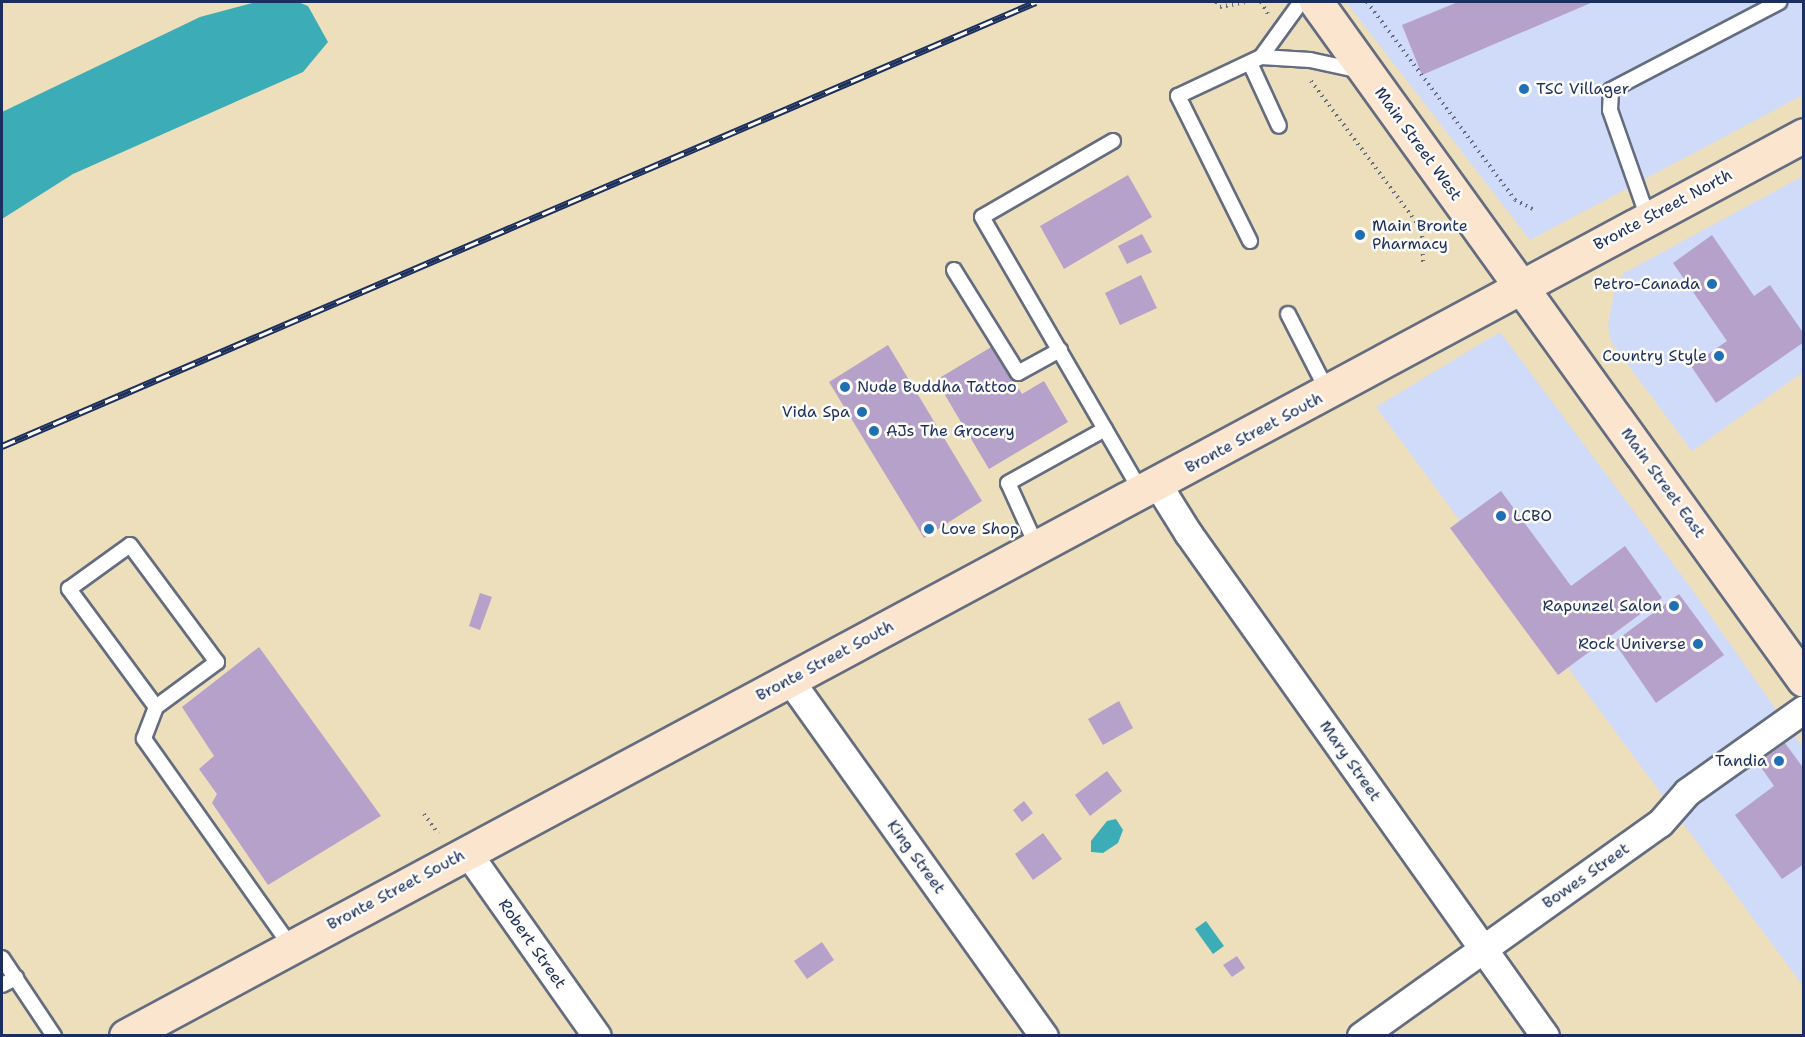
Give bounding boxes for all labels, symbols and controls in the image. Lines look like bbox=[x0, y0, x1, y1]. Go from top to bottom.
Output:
place label: TSC Villager bbox=[1536, 79, 1629, 99]
marker: TSC Villager bbox=[1517, 82, 1531, 96]
street label: Main Street West bbox=[1370, 84, 1466, 204]
street label: Bronte Street North bbox=[1590, 165, 1736, 255]
place label: Main Bronte Pharmacy bbox=[1372, 216, 1468, 254]
marker: Main Bronte Pharmacy bbox=[1353, 228, 1367, 242]
place label: Petro-Canada bbox=[1593, 274, 1700, 294]
marker: Petro-Canada bbox=[1705, 277, 1719, 291]
place label: Country Style bbox=[1602, 346, 1707, 366]
marker: Country Style bbox=[1712, 349, 1726, 363]
place label: Nude Buddha Tattoo bbox=[857, 377, 1017, 397]
marker: Nude Buddha Tattoo bbox=[838, 380, 852, 394]
street label: Bronte Street South bbox=[1182, 389, 1326, 477]
place label: Vida Spa bbox=[782, 402, 850, 422]
marker: Vida Spa bbox=[855, 405, 869, 419]
place label: AJs The Grocery bbox=[886, 421, 1015, 441]
marker: AJs The Grocery bbox=[867, 424, 881, 438]
street label: Main Street East bbox=[1617, 424, 1709, 542]
place label: LCBO bbox=[1513, 506, 1552, 526]
marker: LCBO bbox=[1494, 509, 1508, 523]
place label: Love Shop bbox=[941, 519, 1019, 539]
marker: Love Shop bbox=[922, 522, 936, 536]
place label: Rapunzel Salon bbox=[1543, 596, 1662, 616]
marker: Rapunzel Salon bbox=[1667, 599, 1681, 613]
street label: Bronte Street South bbox=[753, 617, 897, 705]
place label: Rock Universe bbox=[1578, 634, 1686, 654]
marker: Rock Universe bbox=[1691, 637, 1705, 651]
street label: Mary Street bbox=[1315, 717, 1385, 805]
place label: Tandia bbox=[1715, 751, 1767, 771]
marker: Tandia bbox=[1772, 754, 1786, 768]
street label: King Street bbox=[883, 816, 949, 898]
street label: Bowes Street bbox=[1539, 839, 1633, 913]
street label: Bronte Street South bbox=[324, 846, 468, 934]
street label: Robert Street bbox=[494, 896, 570, 992]

